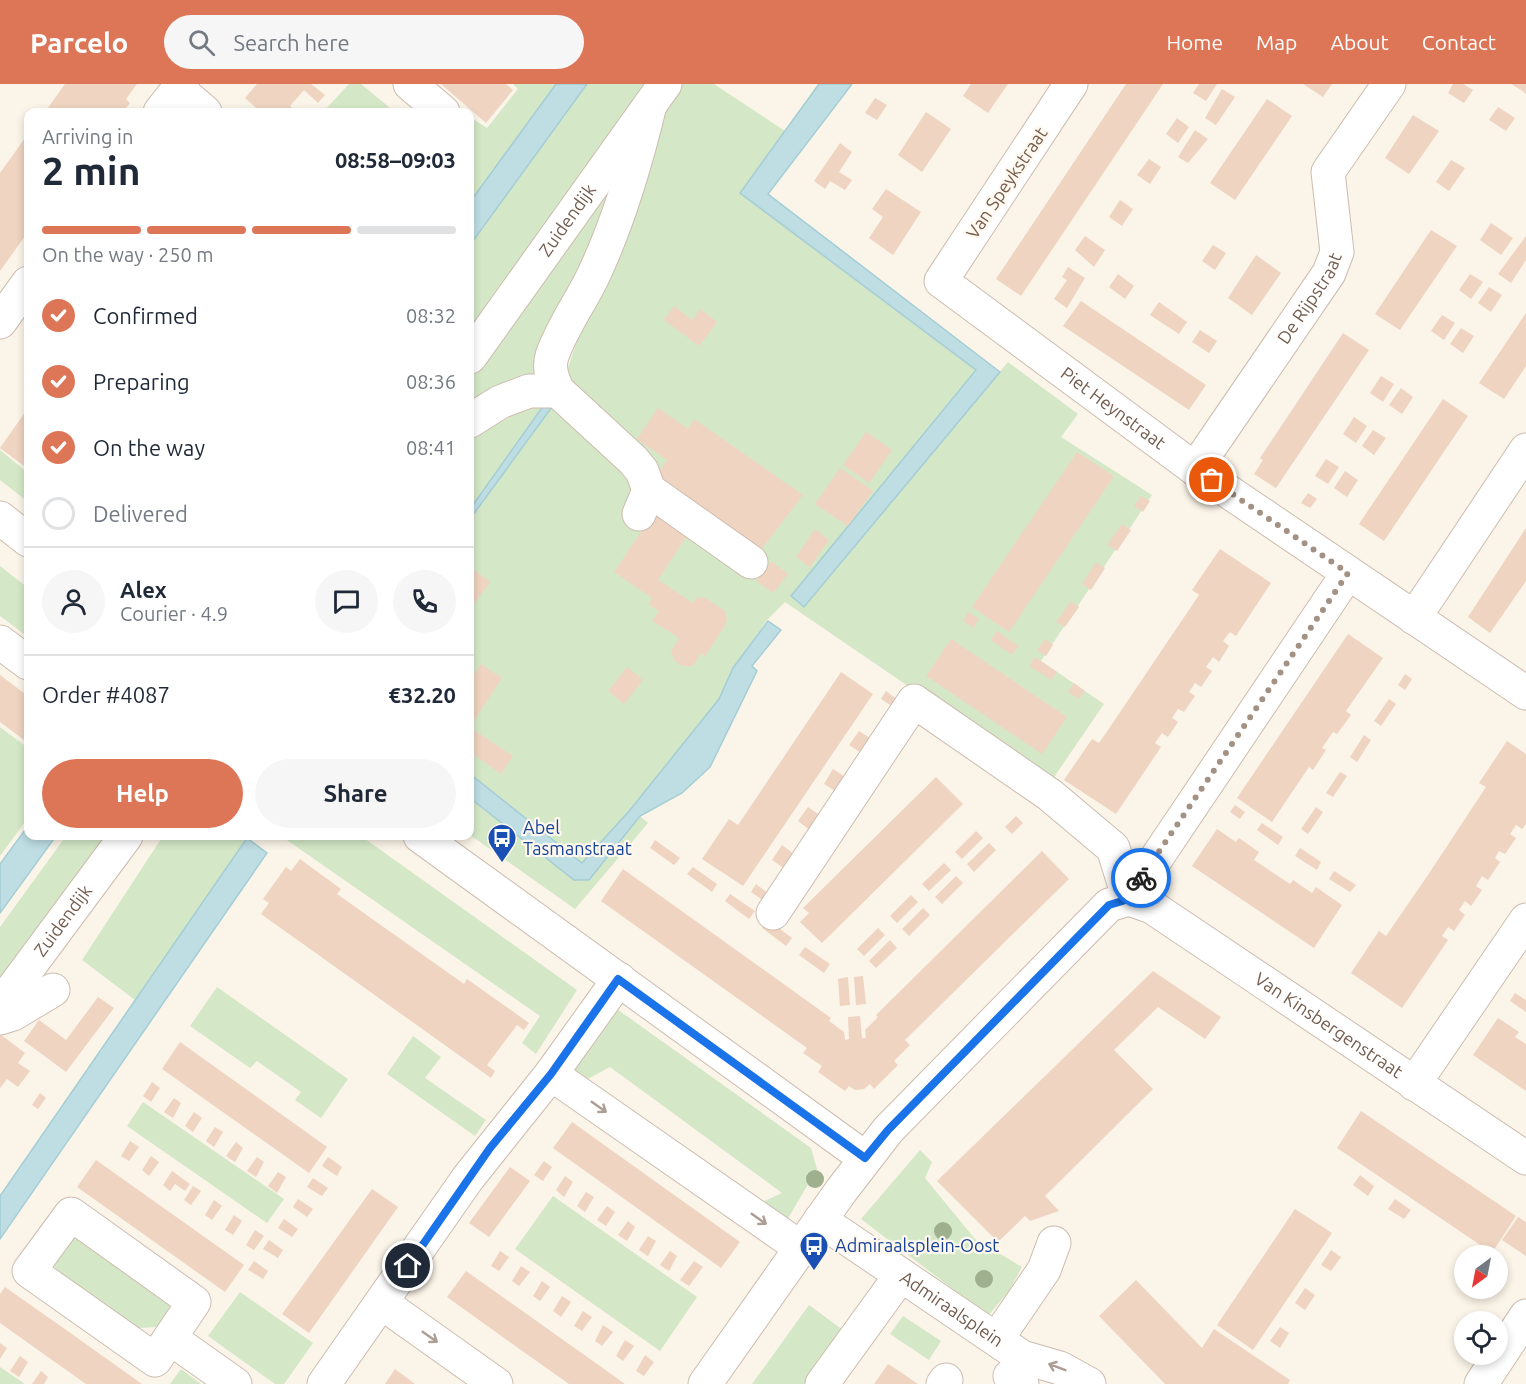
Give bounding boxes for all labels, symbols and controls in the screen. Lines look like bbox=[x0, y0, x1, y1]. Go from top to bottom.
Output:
search box bbox=[164, 15, 584, 69]
icon: search bbox=[185, 26, 218, 59]
text: Parcelo bbox=[30, 27, 128, 58]
text: Search here bbox=[233, 30, 350, 55]
text: Home bbox=[1166, 30, 1223, 54]
text: Map bbox=[1256, 30, 1297, 54]
text: About bbox=[1330, 30, 1389, 54]
text: Contact bbox=[1422, 30, 1496, 54]
street label: Van Speykstraat bbox=[962, 123, 1051, 242]
text: Arriving in bbox=[42, 125, 133, 148]
text: 08:58–09:03 bbox=[335, 147, 456, 172]
text: 2 min bbox=[42, 149, 141, 192]
street label: Zuidendijk bbox=[534, 180, 599, 260]
text: On the way · 250 m bbox=[42, 243, 214, 266]
street label: De Rijpstraat bbox=[1273, 250, 1345, 347]
icon: check bbox=[42, 299, 75, 332]
text: Confirmed bbox=[93, 303, 198, 328]
text: 08:32 bbox=[406, 304, 456, 327]
street label: Piet Heynstraat bbox=[1057, 362, 1170, 453]
icon: check bbox=[42, 365, 75, 398]
text: Preparing bbox=[93, 369, 190, 394]
text: 08:36 bbox=[406, 370, 456, 393]
icon: check bbox=[42, 431, 75, 464]
text: On the way bbox=[93, 435, 205, 460]
text: 08:41 bbox=[406, 436, 456, 459]
pin bbox=[1186, 454, 1237, 505]
icon: bag bbox=[1195, 463, 1228, 496]
text: Delivered bbox=[93, 501, 188, 526]
button: person bbox=[42, 570, 105, 633]
button: chat bbox=[315, 570, 378, 633]
button: phone bbox=[393, 570, 456, 633]
text: Alex bbox=[120, 577, 167, 602]
text: Courier · 4.9 bbox=[120, 602, 228, 625]
text: Order #4087 bbox=[42, 682, 170, 707]
text: €32.20 bbox=[389, 682, 456, 707]
button: Help bbox=[42, 759, 243, 828]
button: Share bbox=[255, 759, 456, 828]
place label: Abel Tasmanstraat bbox=[523, 817, 632, 858]
bus stop icon: Abel Tasmanstraat bbox=[486, 822, 518, 864]
courier bbox=[1111, 848, 1171, 908]
icon: bike bbox=[1125, 862, 1158, 895]
street label: Zuidendijk bbox=[29, 881, 95, 960]
street label: Van Kinsbergenstraat bbox=[1251, 968, 1407, 1081]
one-way arrow bbox=[590, 1101, 607, 1113]
one-way arrow bbox=[751, 1213, 767, 1225]
bus stop icon: Admiraalsplein-Oost bbox=[798, 1230, 830, 1272]
place label: Admiraalsplein-Oost bbox=[835, 1235, 999, 1255]
pin bbox=[382, 1240, 433, 1291]
north arrow bbox=[1454, 1245, 1508, 1299]
map controls bbox=[1454, 1245, 1508, 1365]
icon: home bbox=[391, 1249, 424, 1282]
street label: Admiraalsplein bbox=[897, 1267, 1007, 1350]
button: locate bbox=[1454, 1311, 1508, 1365]
one-way arrow bbox=[422, 1331, 438, 1343]
one-way arrow bbox=[1048, 1361, 1067, 1372]

